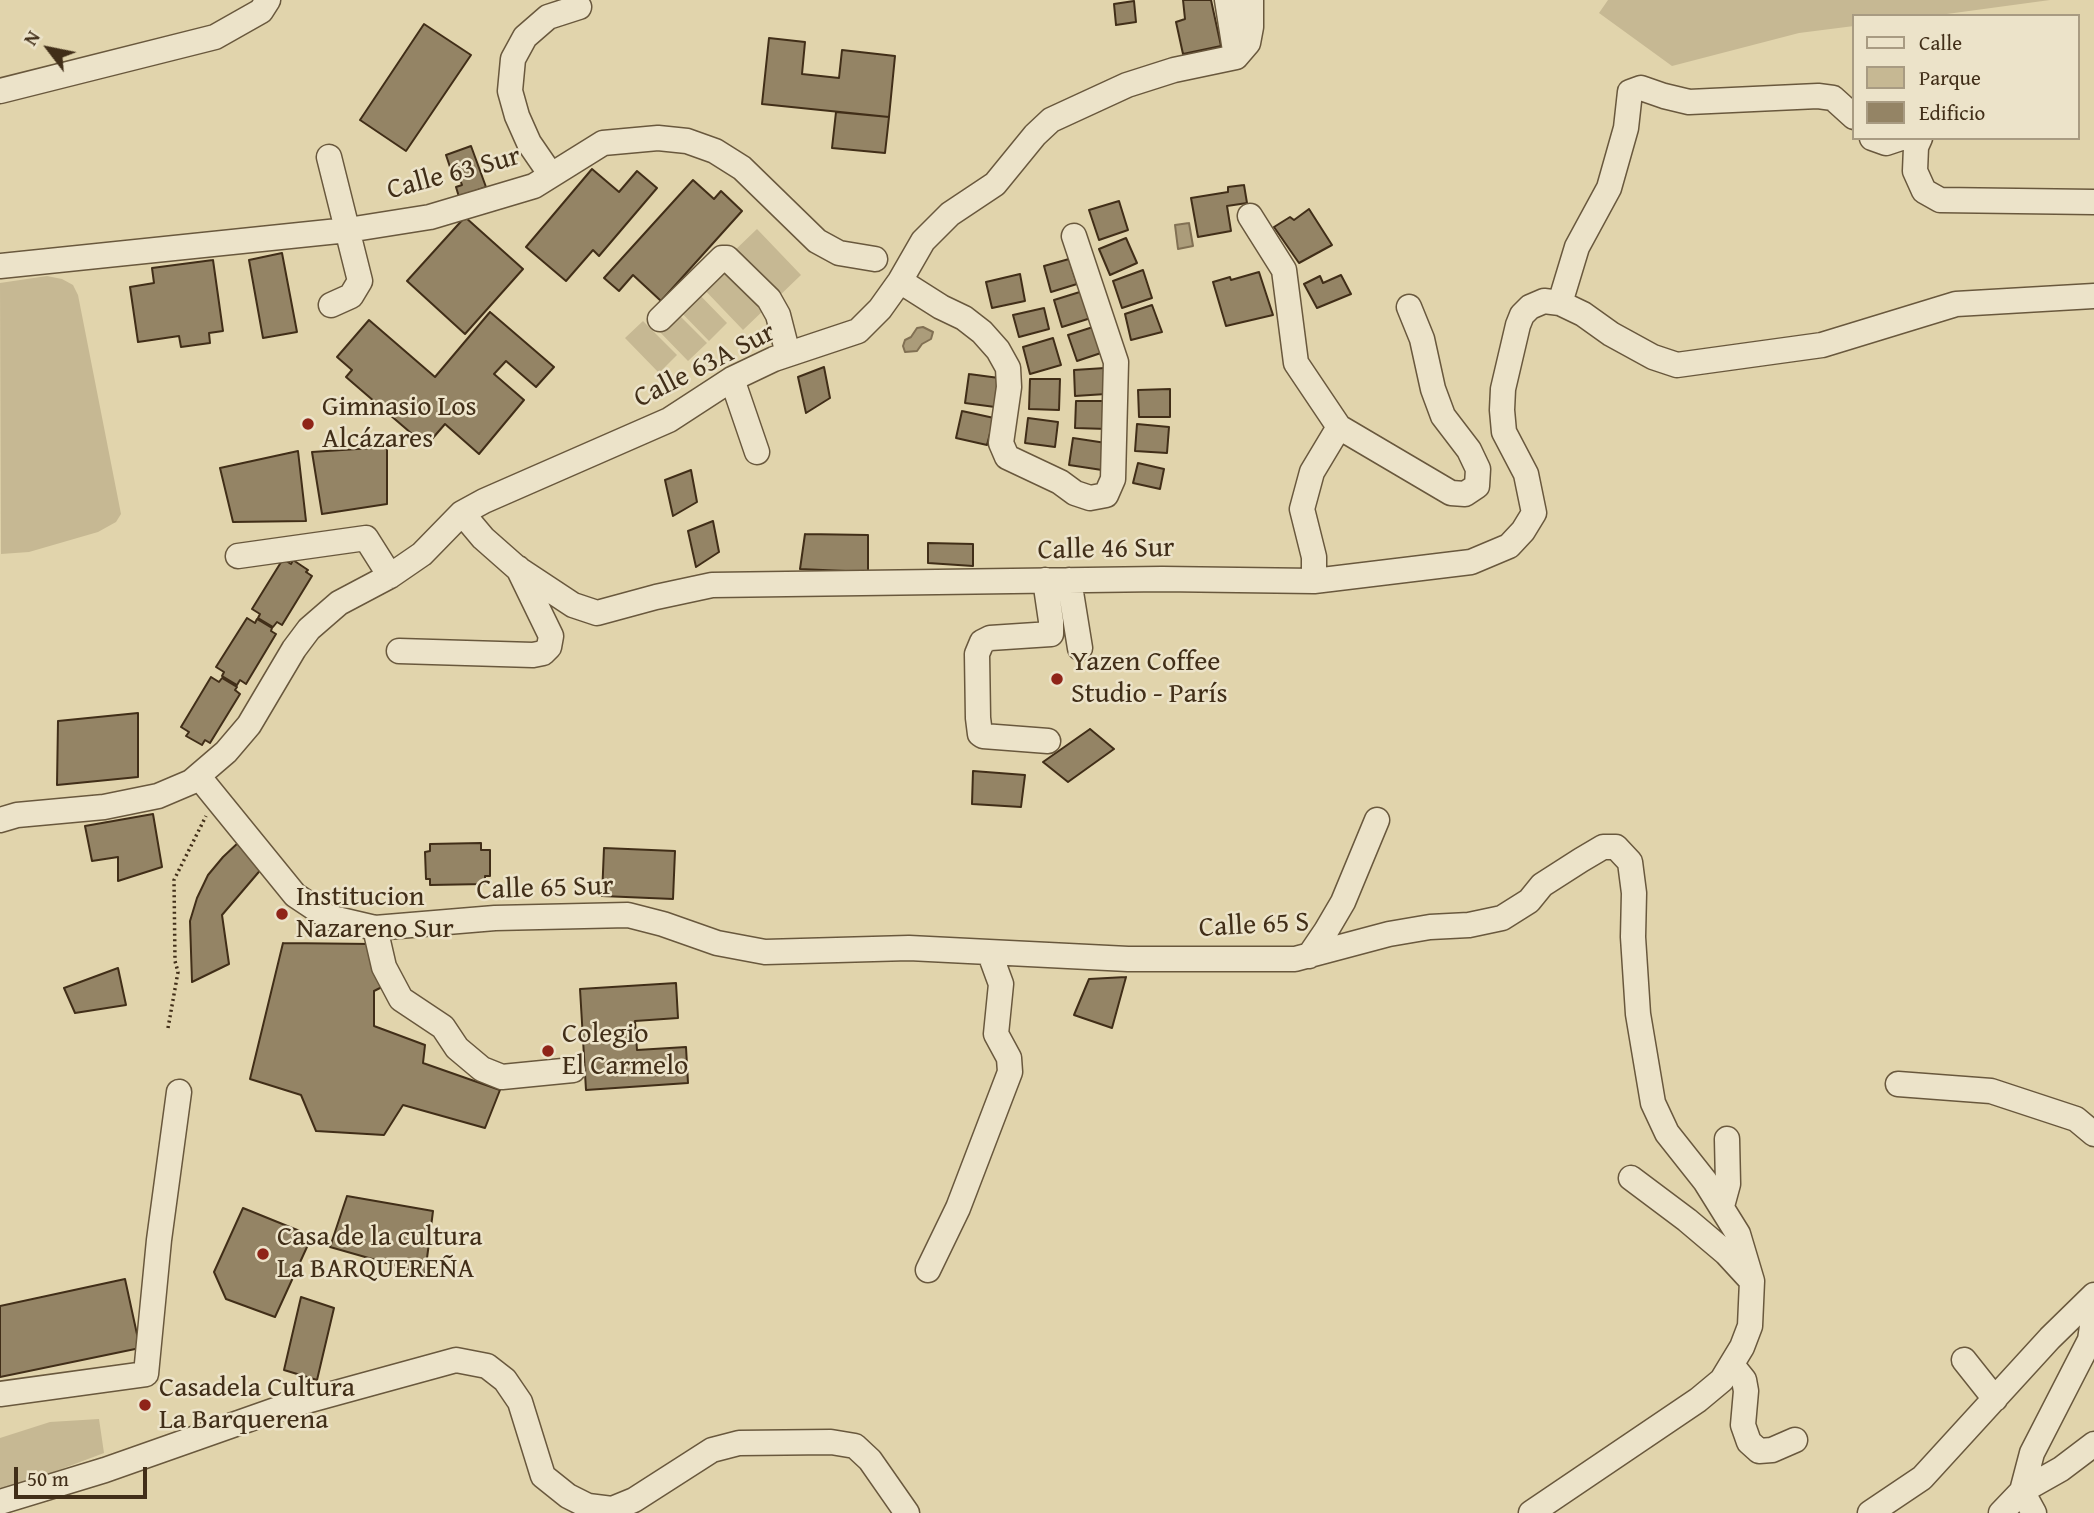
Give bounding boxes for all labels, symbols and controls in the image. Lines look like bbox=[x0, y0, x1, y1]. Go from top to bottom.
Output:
north arrow bbox=[14, 14, 84, 84]
legend bbox=[1853, 14, 2080, 140]
text: N bbox=[16, 25, 46, 51]
text: Calle bbox=[1919, 27, 1962, 58]
text: Parque bbox=[1919, 62, 1981, 93]
text: Edificio bbox=[1919, 97, 1985, 128]
street label: Calle 63 Sur bbox=[384, 140, 524, 208]
street label: Calle 63A Sur bbox=[629, 316, 781, 416]
place label: Gimnasio Los Alcázares bbox=[322, 391, 477, 457]
marker: Gimnasio Los Alcázares bbox=[300, 416, 316, 432]
street label: Calle 46 Sur bbox=[1037, 532, 1175, 568]
place label: Yazen Coffee Studio - París bbox=[1071, 646, 1228, 712]
marker: Yazen Coffee Studio - París bbox=[1049, 671, 1065, 687]
street label: Calle 65 Sur bbox=[476, 870, 614, 908]
place label: Institucion Nazareno Sur bbox=[296, 881, 454, 947]
marker: Institucion Nazareno Sur bbox=[274, 906, 290, 922]
street label: Calle 65 S bbox=[1198, 906, 1310, 946]
place label: Colegio El Carmelo bbox=[562, 1018, 688, 1084]
marker: Colegio El Carmelo bbox=[540, 1043, 556, 1059]
place label: Casa de la cultura La BARQUEREÑA bbox=[277, 1221, 482, 1287]
marker: Casa de la cultura La BARQUEREÑA bbox=[255, 1246, 271, 1262]
place label: Casadela Cultura La Barquerena bbox=[159, 1372, 355, 1438]
marker: Casadela Cultura La Barquerena bbox=[137, 1397, 153, 1413]
scale bar bbox=[18, 1454, 150, 1498]
text: 50 m bbox=[27, 1463, 69, 1494]

